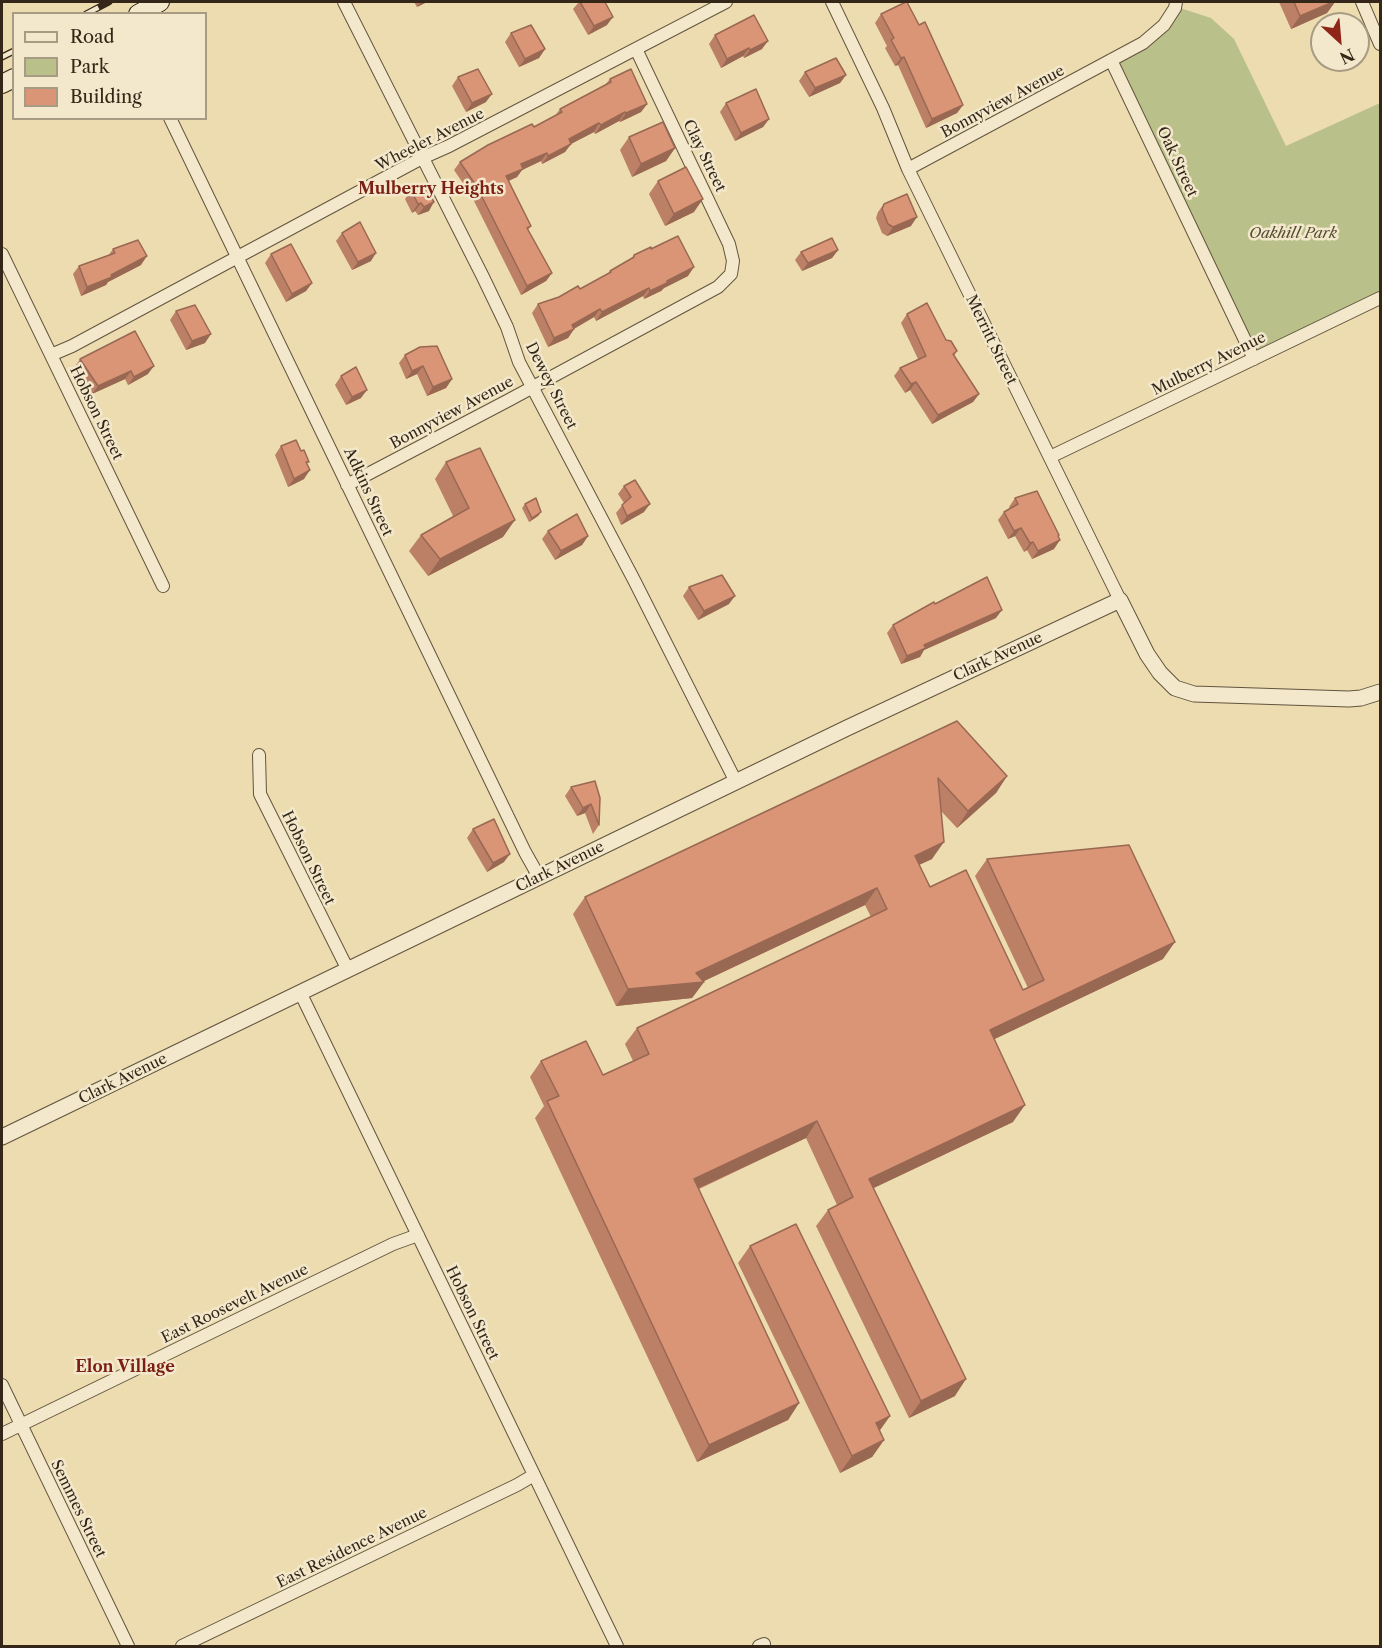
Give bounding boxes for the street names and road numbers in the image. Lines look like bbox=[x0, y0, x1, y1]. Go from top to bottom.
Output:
street label: Bonnyview Avenue bbox=[938, 62, 1068, 142]
street label: Wheeler Avenue bbox=[373, 105, 487, 175]
street label: Clay Street bbox=[679, 117, 729, 195]
street label: Oak Street bbox=[1153, 124, 1201, 200]
street label: Merritt Street bbox=[962, 292, 1020, 388]
street label: Mulberry Avenue bbox=[1149, 329, 1269, 399]
street label: Dewey Street bbox=[521, 339, 581, 433]
street label: Hobson Street bbox=[65, 363, 127, 463]
street label: Bonnyview Avenue bbox=[387, 373, 517, 453]
street label: Adkins Street bbox=[340, 445, 396, 539]
street label: Clark Avenue bbox=[951, 629, 1045, 685]
street label: Hobson Street bbox=[277, 808, 339, 908]
street label: Clark Avenue bbox=[513, 838, 607, 896]
street label: Clark Avenue bbox=[76, 1050, 170, 1108]
street label: East Roosevelt Avenue bbox=[159, 1261, 311, 1347]
street label: Hobson Street bbox=[441, 1263, 503, 1363]
street label: Semmes Street bbox=[47, 1457, 109, 1561]
street label: East Residence Avenue bbox=[274, 1504, 430, 1592]

